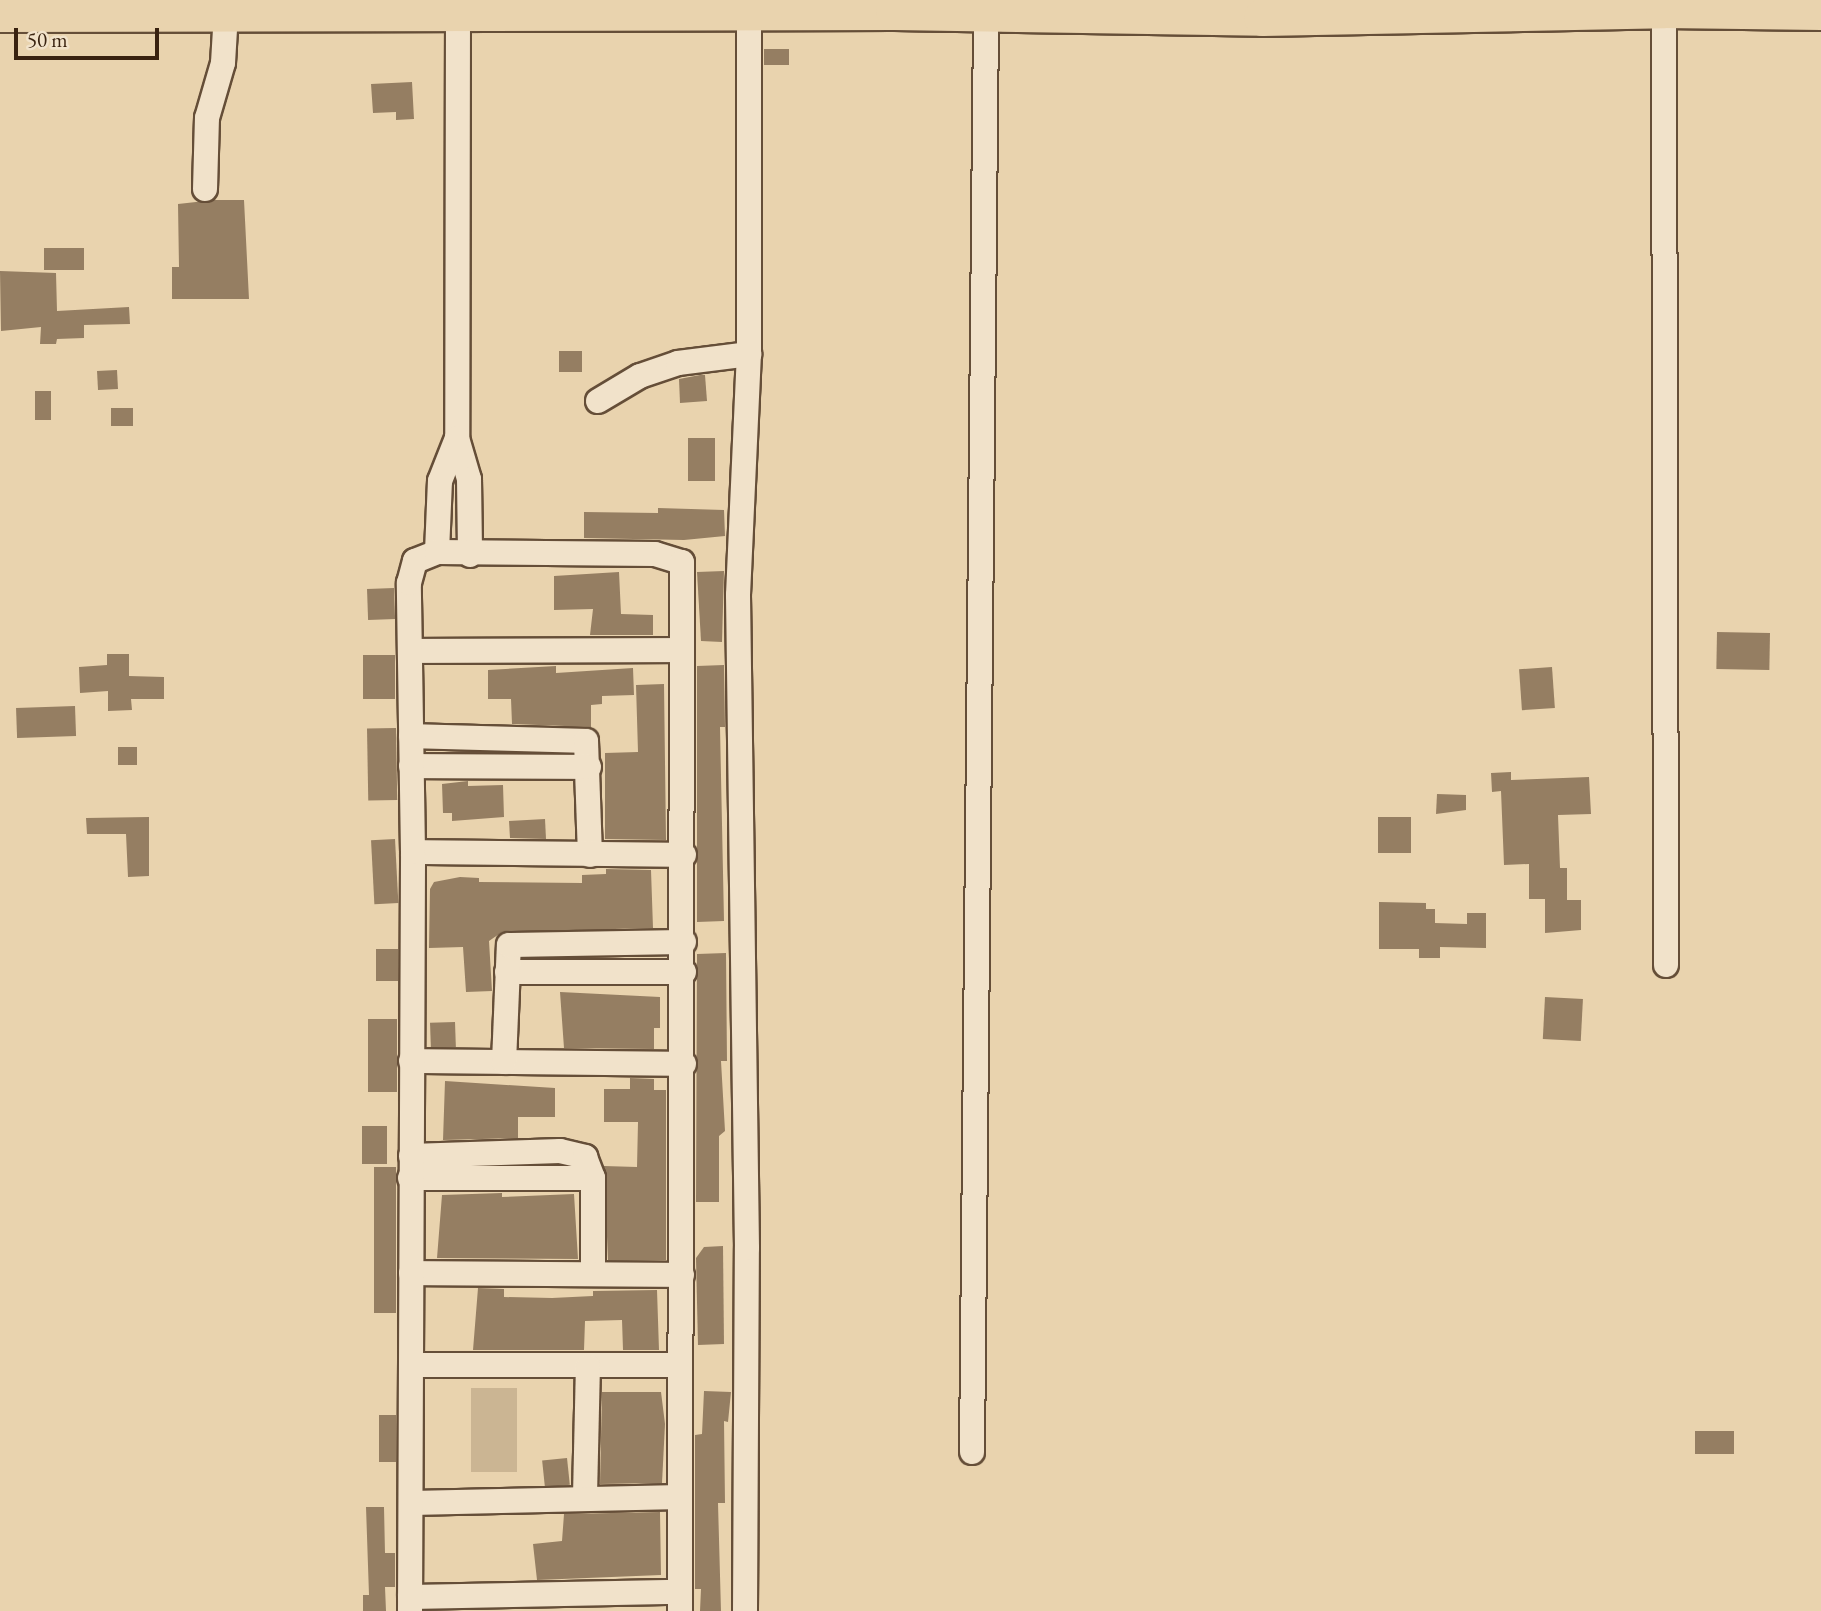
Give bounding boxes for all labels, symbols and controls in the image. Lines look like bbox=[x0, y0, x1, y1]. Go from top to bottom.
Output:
scale bar bbox=[18, 14, 163, 58]
text: 50 m bbox=[27, 26, 68, 53]

